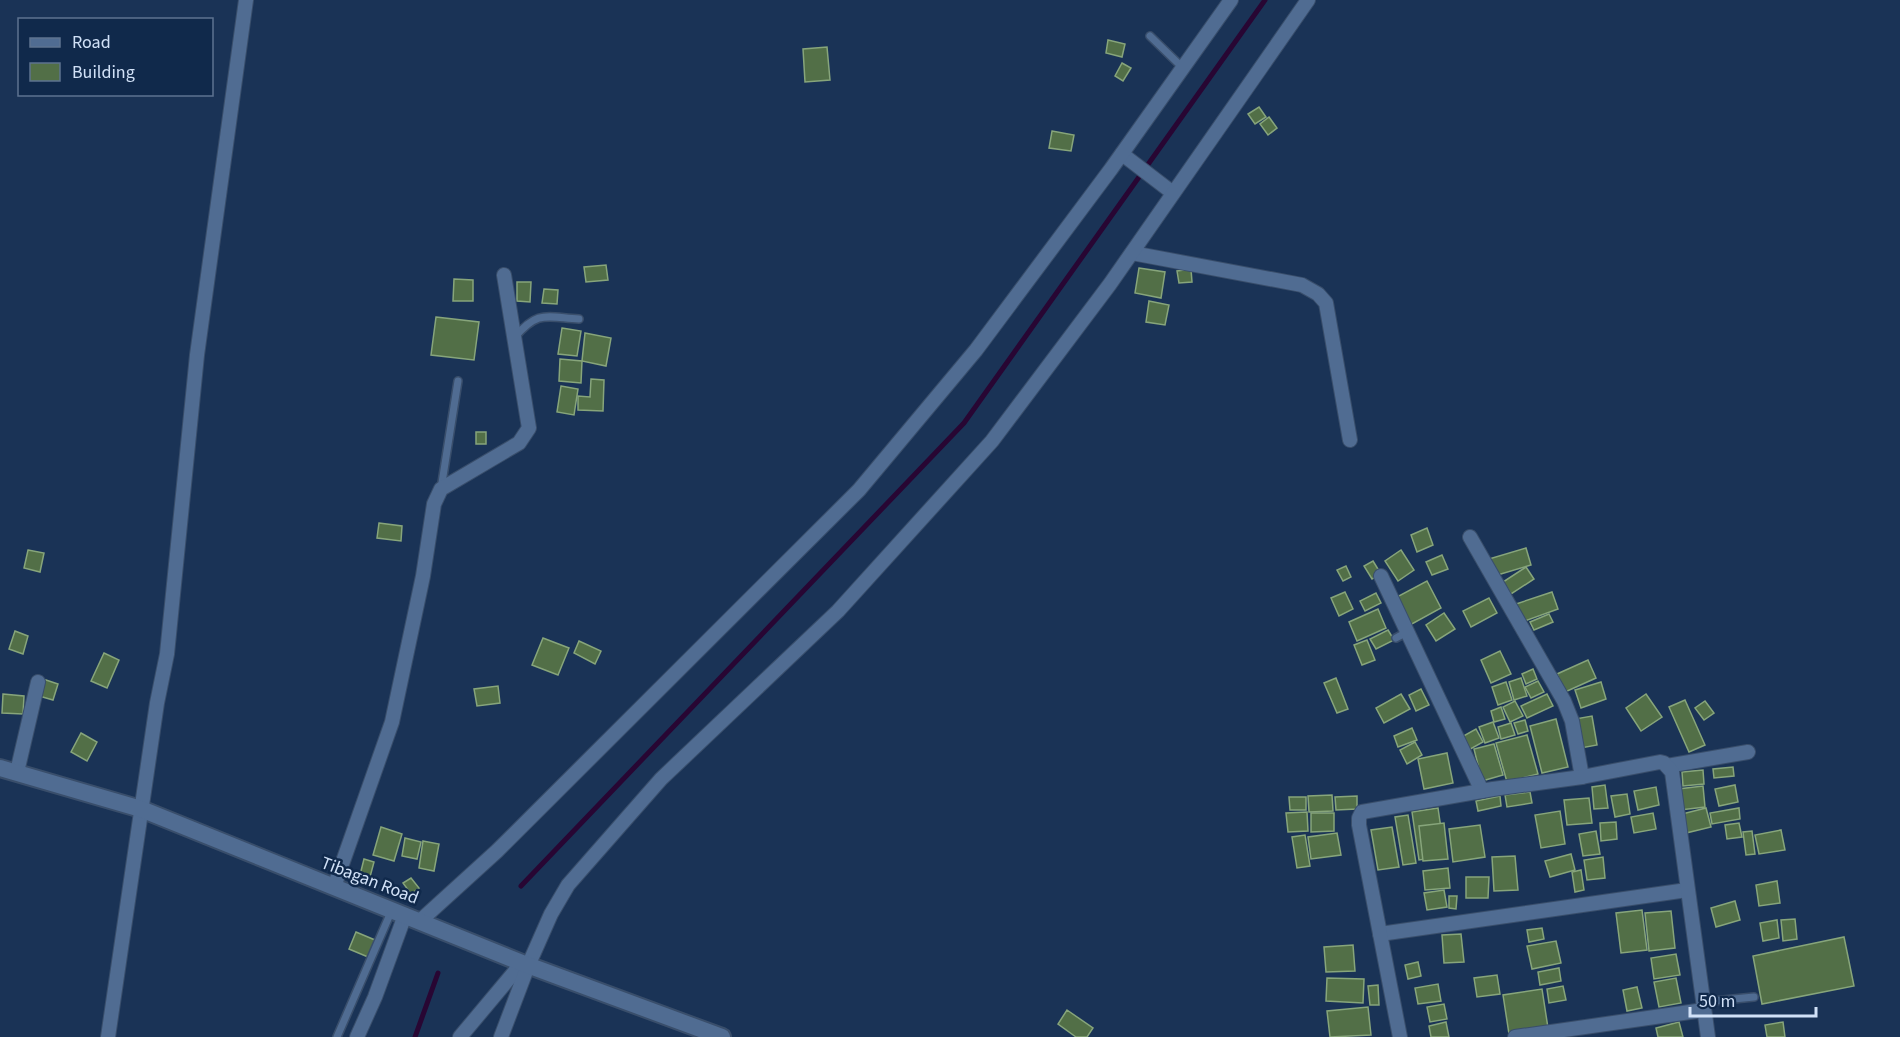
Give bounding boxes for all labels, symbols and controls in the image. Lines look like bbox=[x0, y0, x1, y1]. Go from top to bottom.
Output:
legend bbox=[18, 18, 213, 96]
text: Road bbox=[72, 30, 111, 55]
text: Building bbox=[72, 60, 135, 85]
street label: Tibagan Road bbox=[317, 850, 422, 911]
scale bar bbox=[1690, 980, 1816, 1018]
text: 50 m bbox=[1699, 989, 1735, 1014]

